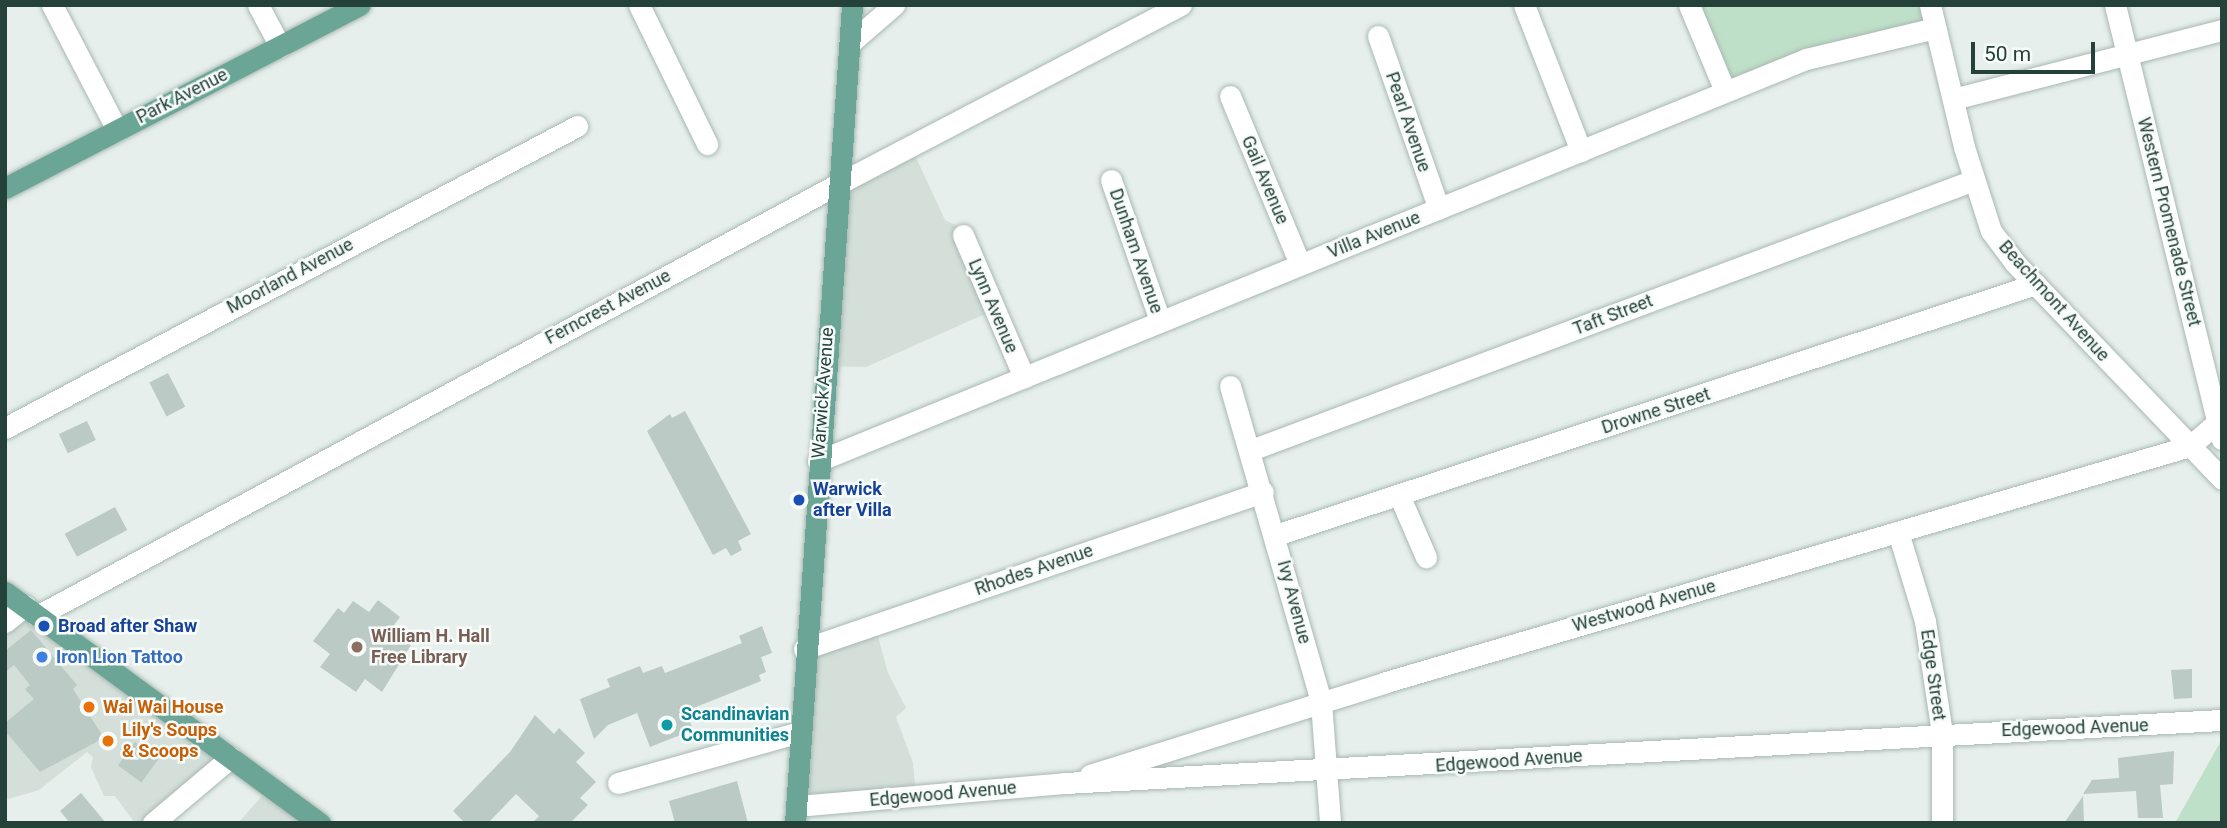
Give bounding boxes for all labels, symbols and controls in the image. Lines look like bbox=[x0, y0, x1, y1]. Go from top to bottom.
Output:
scale bar bbox=[1975, 28, 2099, 72]
text: 50 m bbox=[1984, 42, 2031, 66]
street label: Park Avenue bbox=[133, 64, 231, 128]
street label: Pearl Avenue bbox=[1381, 69, 1435, 175]
street label: Western Promenade Street bbox=[2133, 115, 2205, 329]
street label: Gail Avenue bbox=[1237, 132, 1293, 228]
street label: Dunham Avenue bbox=[1105, 186, 1167, 316]
street label: Villa Avenue bbox=[1325, 207, 1423, 263]
street label: Moorland Avenue bbox=[223, 234, 357, 318]
street label: Beachmont Avenue bbox=[1994, 236, 2114, 366]
street label: Lynn Avenue bbox=[963, 256, 1023, 356]
street label: Ferncrest Avenue bbox=[542, 265, 674, 349]
street label: Taft Street bbox=[1570, 290, 1656, 340]
street label: Warwick Avenue bbox=[808, 327, 838, 459]
street label: Drowne Street bbox=[1599, 383, 1713, 439]
place label: Warwick after Villa bbox=[813, 479, 892, 522]
marker: Warwick after Villa bbox=[791, 492, 807, 508]
street label: Rhodes Avenue bbox=[972, 540, 1096, 600]
street label: Ivy Avenue bbox=[1273, 558, 1315, 646]
street label: Westwood Avenue bbox=[1570, 575, 1718, 637]
place label: Broad after Shaw bbox=[58, 615, 197, 637]
marker: Broad after Shaw bbox=[36, 618, 52, 634]
place label: William H. Hall Free Library bbox=[371, 626, 490, 668]
street label: Edge Street bbox=[1916, 628, 1950, 722]
marker: William H. Hall Free Library bbox=[349, 639, 365, 655]
place label: Iron Lion Tattoo bbox=[56, 646, 183, 668]
marker: Iron Lion Tattoo bbox=[34, 649, 50, 665]
place label: Wai Wai House bbox=[103, 696, 224, 718]
marker: Wai Wai House bbox=[81, 699, 97, 715]
place label: Scandinavian Communities bbox=[681, 704, 789, 746]
street label: Edgewood Avenue bbox=[2001, 715, 2149, 741]
marker: Scandinavian Communities bbox=[659, 717, 675, 733]
place label: Lily's Soups & Scoops bbox=[122, 720, 217, 762]
marker: Lily's Soups & Scoops bbox=[100, 733, 116, 749]
street label: Edgewood Avenue bbox=[1435, 745, 1583, 777]
street label: Edgewood Avenue bbox=[869, 777, 1017, 811]

